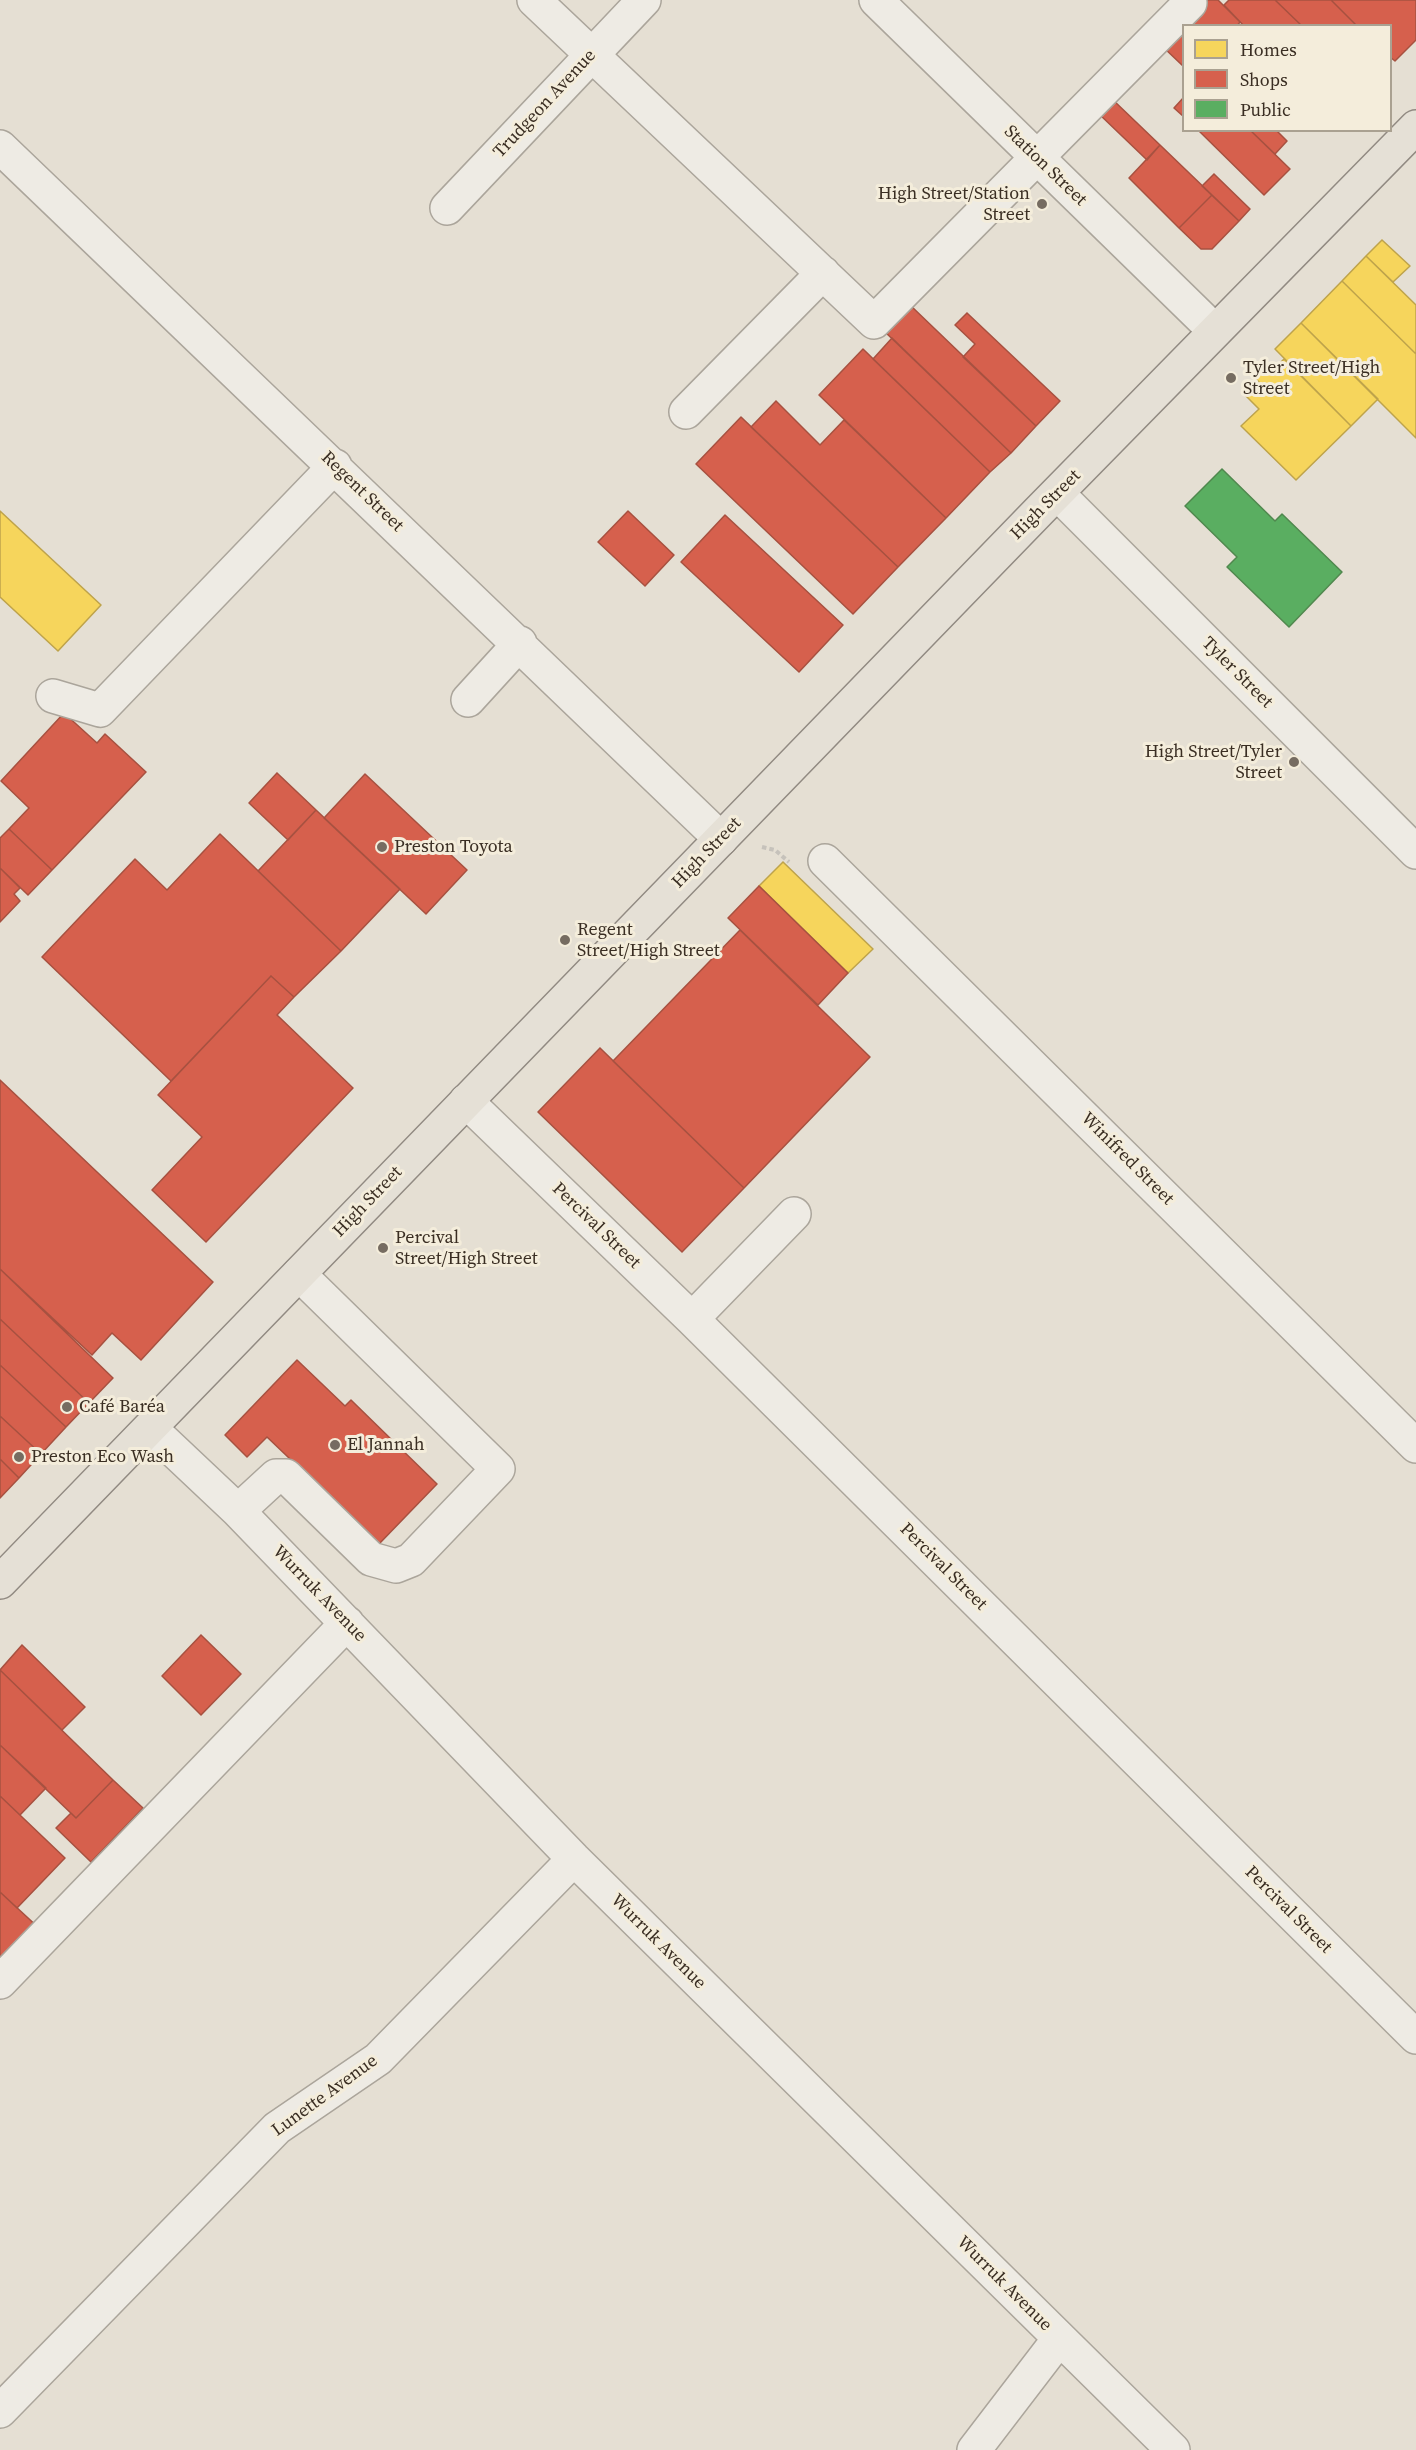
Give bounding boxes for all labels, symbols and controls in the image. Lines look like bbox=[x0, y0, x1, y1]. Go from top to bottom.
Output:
legend bbox=[1182, 24, 1392, 132]
text: Homes bbox=[1240, 37, 1297, 62]
street label: Trudgeon Avenue bbox=[489, 45, 601, 163]
text: Shops bbox=[1240, 67, 1288, 92]
text: Public bbox=[1240, 97, 1291, 122]
street label: Station Street bbox=[999, 121, 1091, 211]
place label: High Street/Station Street bbox=[878, 183, 1030, 226]
marker: High Street/Station Street bbox=[1035, 197, 1049, 211]
place label: Tyler Street/High Street bbox=[1243, 357, 1380, 400]
marker: Tyler Street/High Street bbox=[1224, 371, 1238, 385]
street label: Regent Street bbox=[316, 447, 408, 537]
street label: High Street bbox=[1006, 465, 1086, 545]
street label: Tyler Street bbox=[1197, 633, 1277, 713]
place label: High Street/Tyler Street bbox=[1145, 741, 1282, 783]
marker: High Street/Tyler Street bbox=[1287, 755, 1301, 769]
street label: High Street bbox=[668, 813, 746, 893]
place label: Preston Toyota bbox=[394, 836, 513, 858]
marker: Preston Toyota bbox=[375, 840, 389, 854]
place label: Regent Street/High Street bbox=[577, 919, 720, 962]
marker: Regent Street/High Street bbox=[558, 933, 572, 947]
street label: Winifred Street bbox=[1076, 1108, 1178, 1210]
street label: High Street bbox=[329, 1162, 407, 1242]
street label: Percival Street bbox=[547, 1178, 645, 1274]
place label: Percival Street/High Street bbox=[395, 1227, 538, 1270]
marker: Percival Street/High Street bbox=[376, 1241, 390, 1255]
place label: Café Baréa bbox=[79, 1396, 165, 1418]
marker: Café Baréa bbox=[60, 1400, 74, 1414]
place label: El Jannah bbox=[347, 1434, 425, 1456]
marker: El Jannah bbox=[328, 1438, 342, 1452]
place label: Preston Eco Wash bbox=[31, 1446, 174, 1468]
marker: Preston Eco Wash bbox=[12, 1450, 26, 1464]
street label: Percival Street bbox=[895, 1519, 991, 1615]
street label: Wurruk Avenue bbox=[268, 1541, 370, 1647]
street label: Percival Street bbox=[1240, 1862, 1336, 1958]
street label: Wurruk Avenue bbox=[606, 1890, 710, 1994]
street label: Lunette Avenue bbox=[268, 2050, 382, 2142]
street label: Wurruk Avenue bbox=[952, 2232, 1056, 2336]

